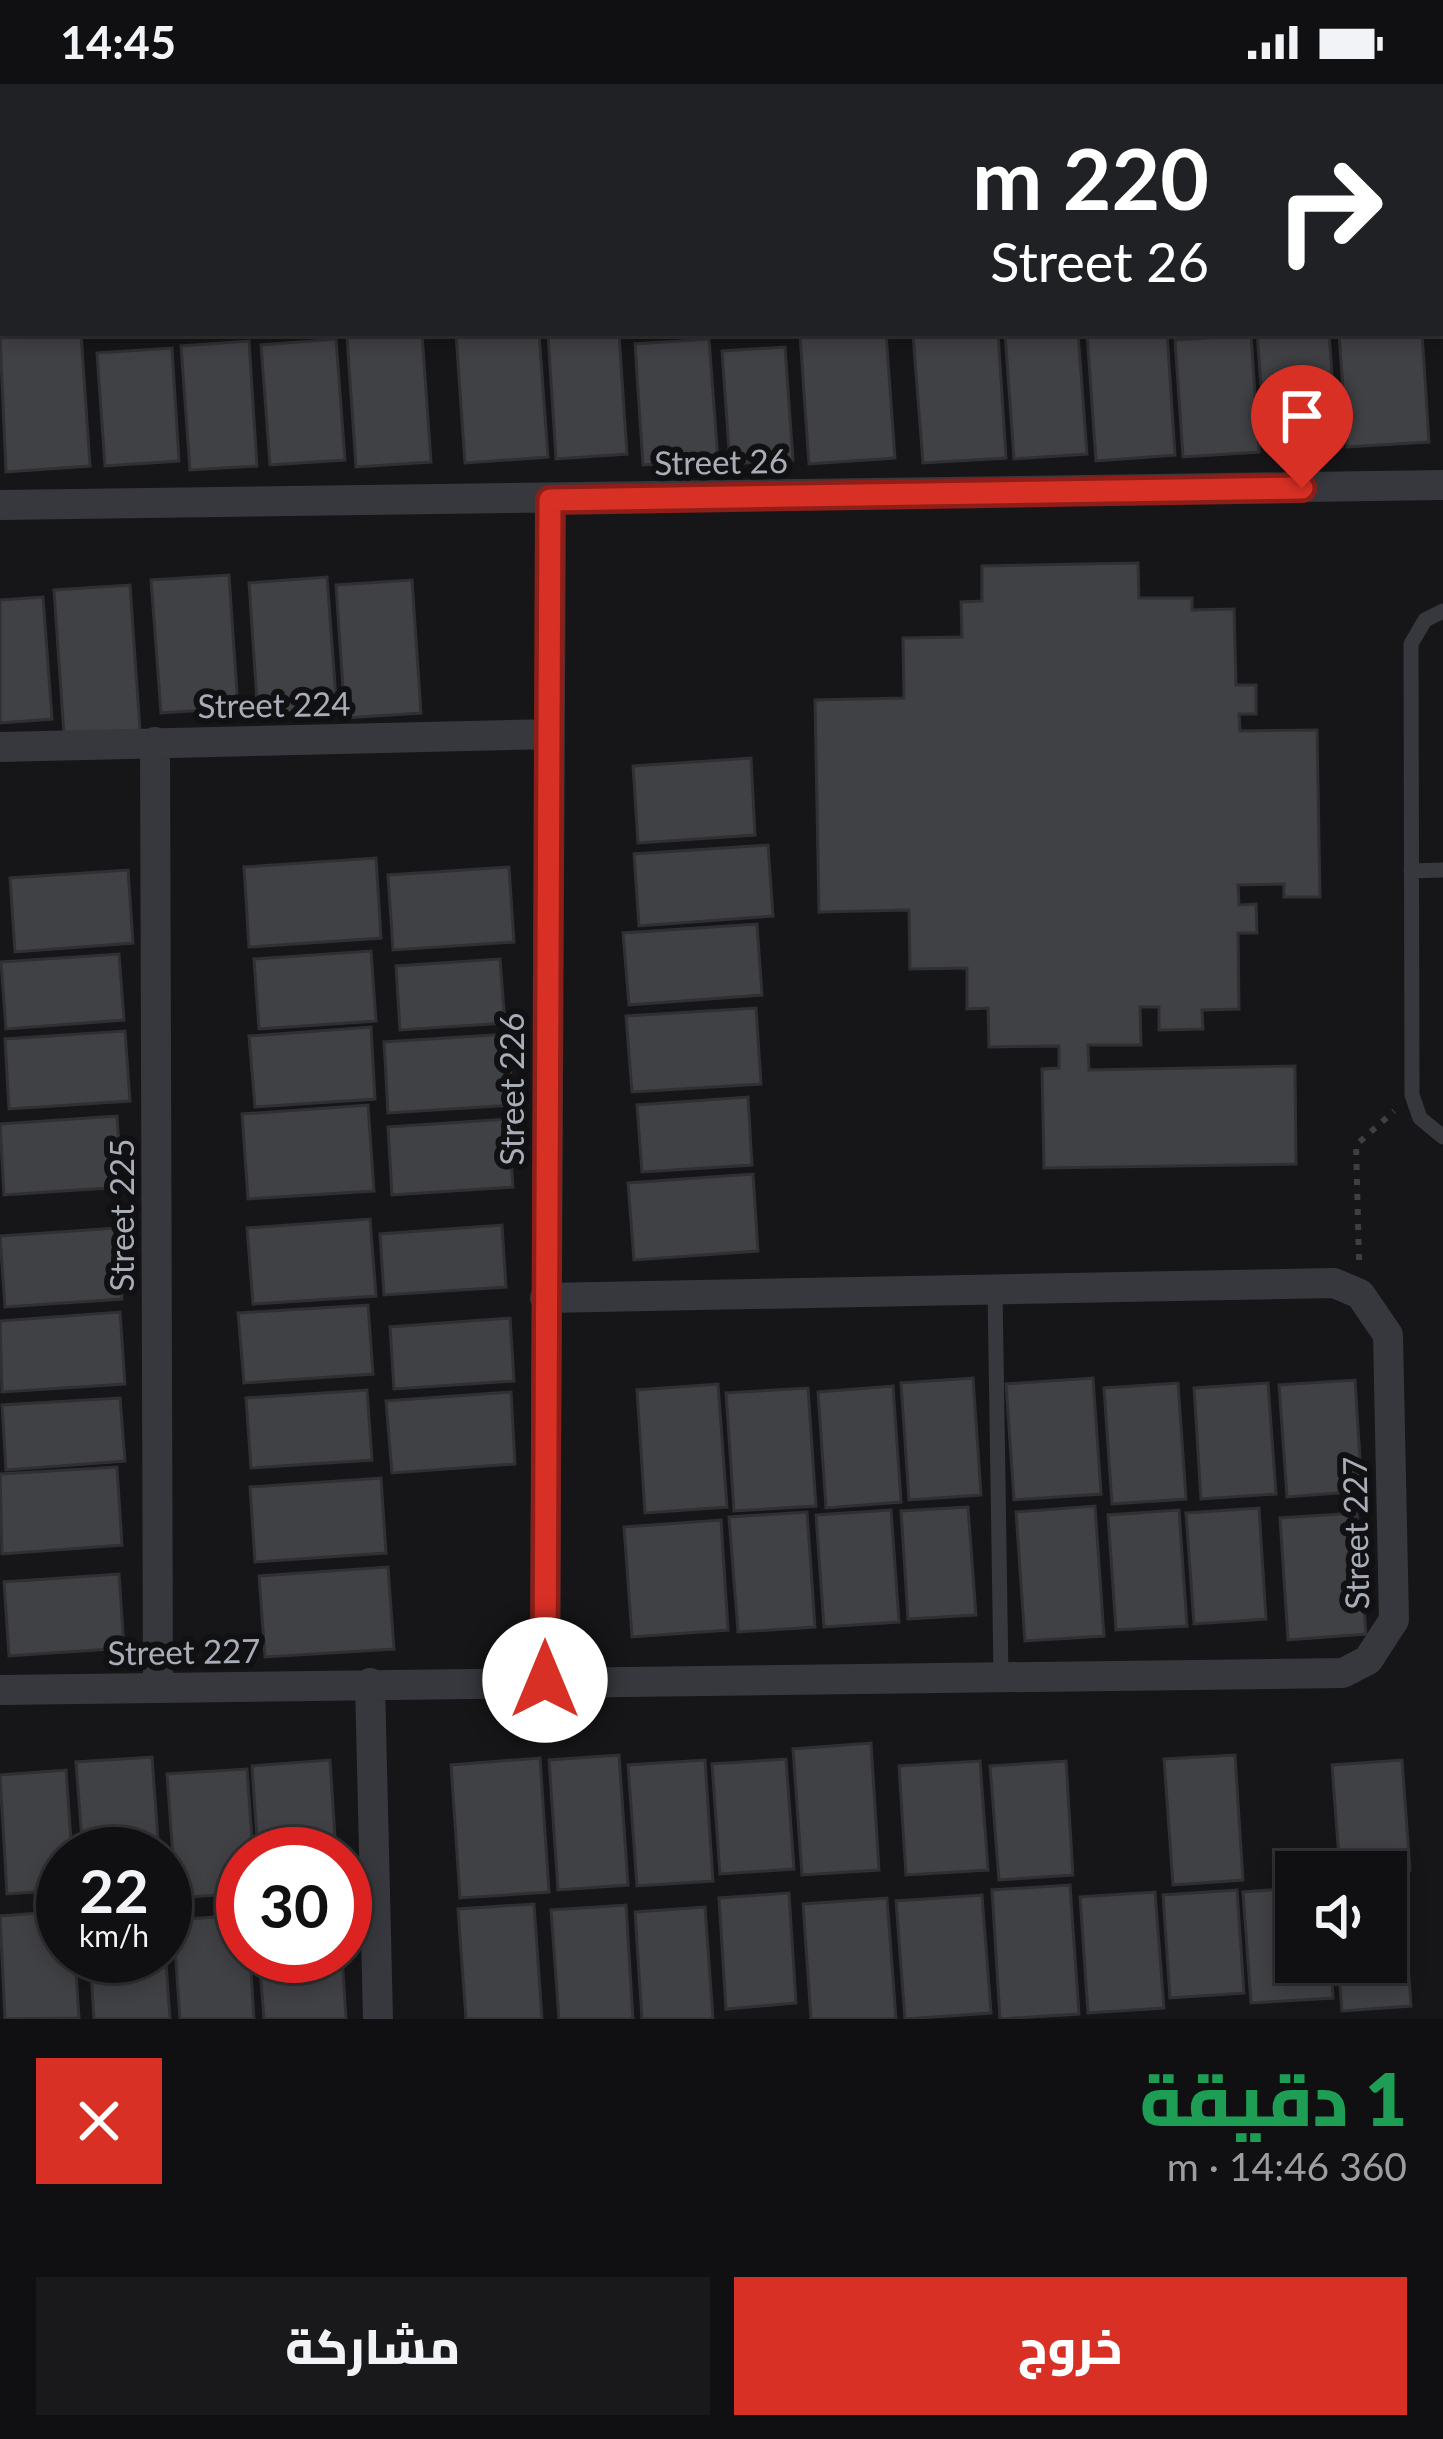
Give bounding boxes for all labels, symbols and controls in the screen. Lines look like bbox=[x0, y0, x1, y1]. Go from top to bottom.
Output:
text: 14:45 bbox=[60, 15, 176, 69]
text: 220 m bbox=[972, 127, 1209, 228]
icon: right bbox=[1251, 132, 1407, 288]
text: Street 26 bbox=[990, 229, 1209, 294]
pin bbox=[1251, 365, 1353, 488]
icon: arrive bbox=[1269, 383, 1335, 449]
street label: Street 26 bbox=[654, 440, 788, 482]
street label: Street 224 bbox=[197, 683, 351, 725]
street label: Street 226 bbox=[491, 1013, 531, 1165]
street label: Street 225 bbox=[101, 1139, 141, 1291]
street label: Street 227 bbox=[1334, 1456, 1376, 1610]
position arrow bbox=[482, 1617, 608, 1743]
street label: Street 227 bbox=[107, 1630, 261, 1672]
speed limit sign: 30 bbox=[216, 1827, 372, 1983]
map controls bbox=[1275, 1851, 1407, 1983]
button: sound bbox=[1275, 1851, 1407, 1983]
text: 22 bbox=[79, 1854, 149, 1926]
text: km/h bbox=[79, 1917, 149, 1953]
text: 1 دقيقة bbox=[1140, 2055, 1407, 2141]
button: close bbox=[36, 2058, 162, 2184]
text: 360 m · 14:46 bbox=[1167, 2143, 1407, 2189]
button: مشاركة bbox=[36, 2277, 710, 2415]
button: خروج bbox=[734, 2277, 1407, 2415]

